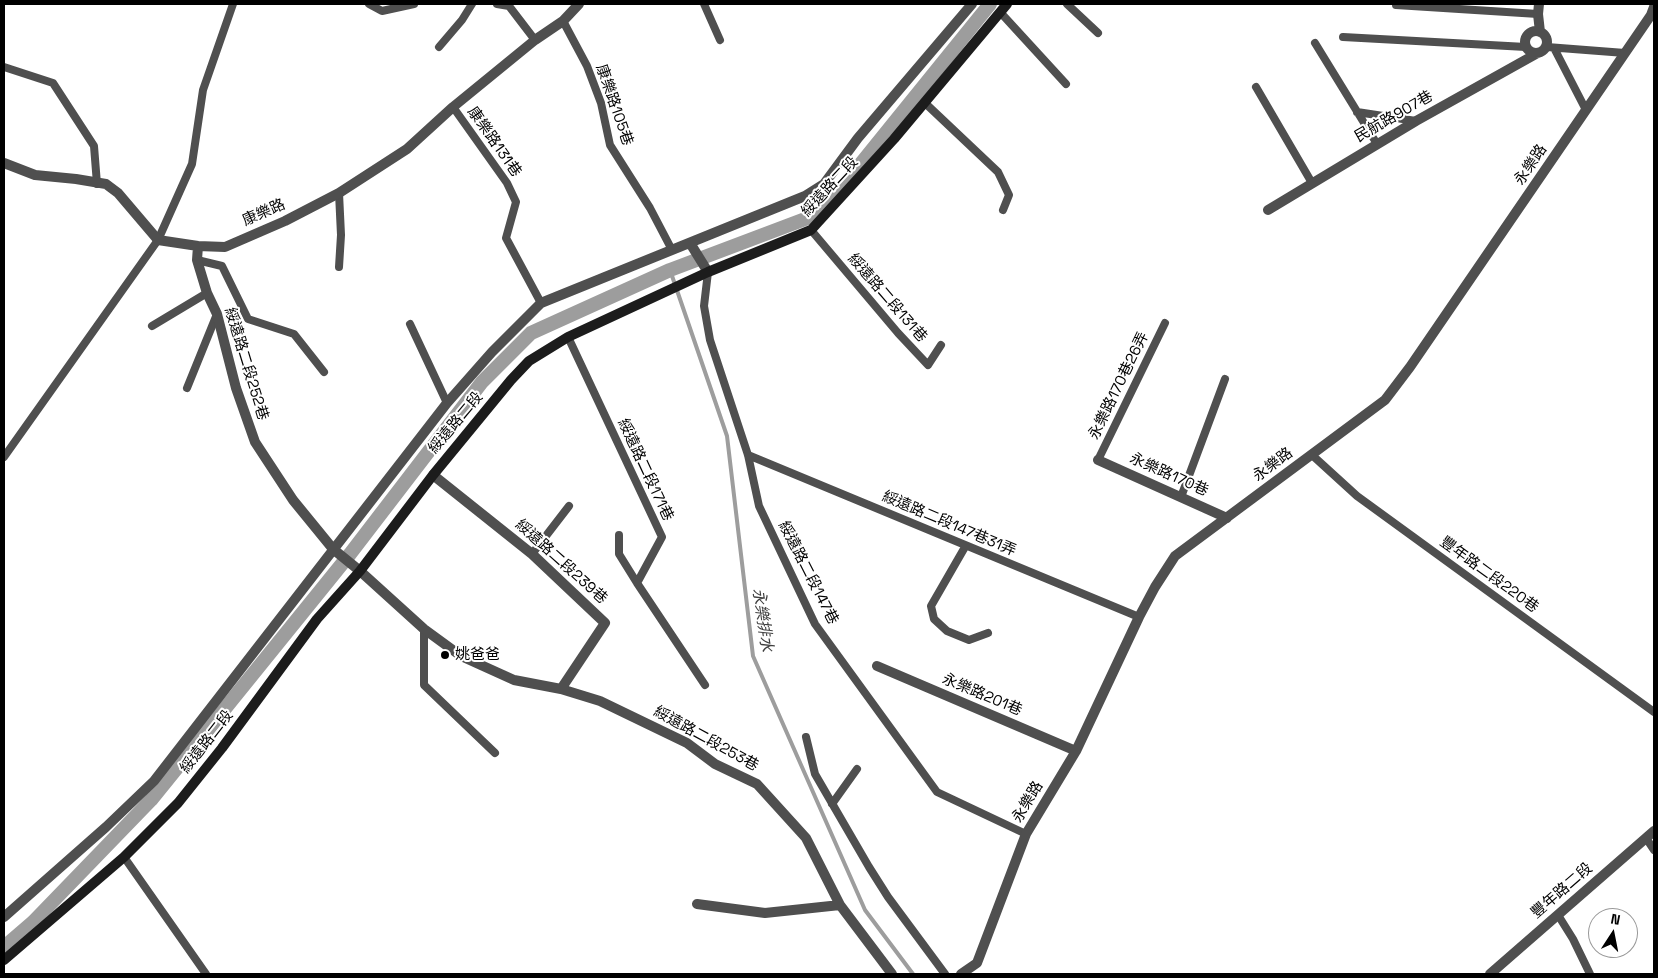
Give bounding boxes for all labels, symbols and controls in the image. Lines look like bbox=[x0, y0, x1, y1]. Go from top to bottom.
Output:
street label: 康樂路105巷 bbox=[592, 62, 636, 148]
street label: 民航路907巷 bbox=[1352, 87, 1436, 147]
street label: 康樂路131巷 bbox=[463, 104, 525, 180]
street label: 永樂路 bbox=[1511, 141, 1551, 189]
street label: 綏遠路二段 bbox=[798, 153, 862, 221]
street label: 康樂路 bbox=[240, 196, 288, 230]
street label: 綏遠路二段131巷 bbox=[844, 250, 930, 346]
street label: 綏遠路二段252巷 bbox=[220, 305, 272, 423]
street label: 永樂路170巷26弄 bbox=[1085, 329, 1153, 443]
street label: 綏遠路二段 bbox=[425, 388, 487, 458]
street label: 綏遠路二段171巷 bbox=[613, 416, 677, 524]
street label: 永樂路 bbox=[1250, 444, 1296, 486]
street label: 永樂路170巷 bbox=[1127, 450, 1211, 500]
street label: 綏遠路二段147巷31弄 bbox=[879, 488, 1019, 560]
street label: 綏遠路二段239巷 bbox=[511, 516, 611, 608]
street label: 綏遠路二段147巷 bbox=[774, 518, 842, 628]
street label: 豐年路二段220巷 bbox=[1436, 533, 1542, 617]
water label: 永樂排水 bbox=[748, 587, 776, 653]
place label: 姚爸爸 bbox=[455, 646, 500, 664]
marker: 姚爸爸 bbox=[439, 649, 451, 661]
street label: 永樂路201巷 bbox=[939, 670, 1025, 720]
street label: 綏遠路二段253巷 bbox=[650, 703, 762, 775]
street label: 綏遠路二段 bbox=[177, 707, 237, 777]
street label: 永樂路 bbox=[1009, 778, 1047, 826]
street label: 豐年路二段 bbox=[1528, 860, 1596, 922]
north arrow bbox=[1588, 908, 1638, 958]
text: N bbox=[1609, 910, 1622, 929]

